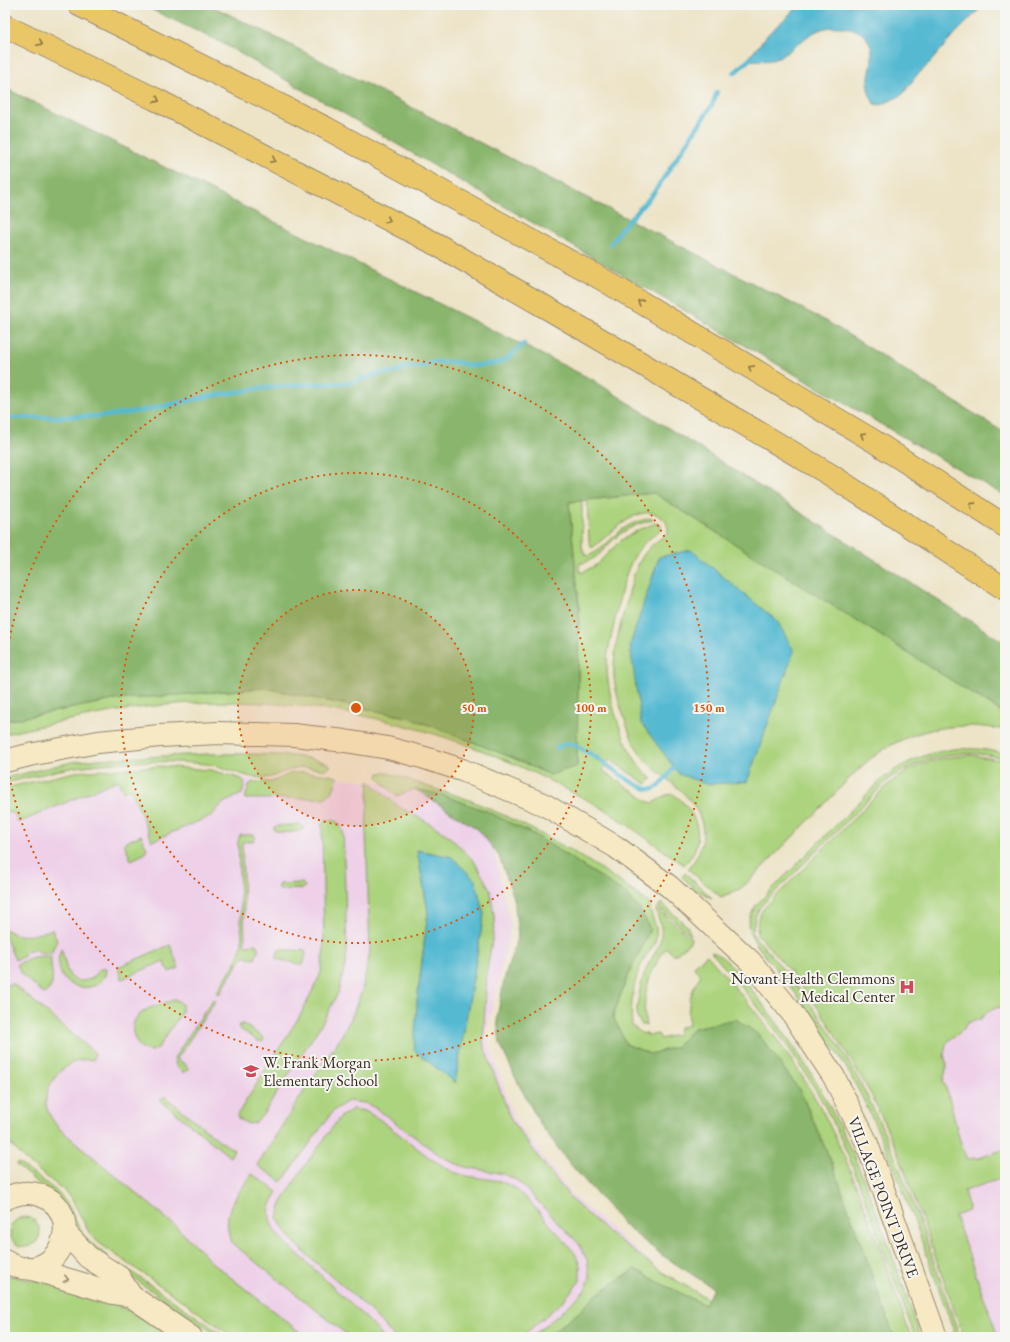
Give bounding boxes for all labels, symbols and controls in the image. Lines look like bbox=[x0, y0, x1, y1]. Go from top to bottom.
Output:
one-way arrow bbox=[36, 38, 43, 46]
one-way arrow bbox=[153, 95, 160, 103]
one-way arrow bbox=[268, 155, 276, 162]
one-way arrow bbox=[384, 215, 391, 222]
one-way arrow bbox=[637, 299, 644, 306]
one-way arrow bbox=[748, 366, 755, 373]
one-way arrow bbox=[860, 432, 867, 439]
one-way arrow bbox=[969, 502, 976, 510]
text: 50 m bbox=[461, 700, 487, 716]
text: 100 m bbox=[575, 700, 607, 716]
text: 150 m bbox=[693, 700, 725, 716]
centre of rings bbox=[349, 701, 363, 715]
place label: Novant Health Clemmons Medical Center bbox=[731, 968, 896, 1007]
hospital icon: Novant Health Clemmons Medical Center bbox=[898, 978, 916, 996]
place label: W. Frank Morgan Elementary School bbox=[263, 1052, 378, 1091]
school or university icon: W. Frank Morgan Elementary School bbox=[242, 1062, 260, 1080]
street label: VILLAGE POINT DRIVE bbox=[843, 1114, 924, 1281]
one-way arrow bbox=[63, 1274, 70, 1283]

